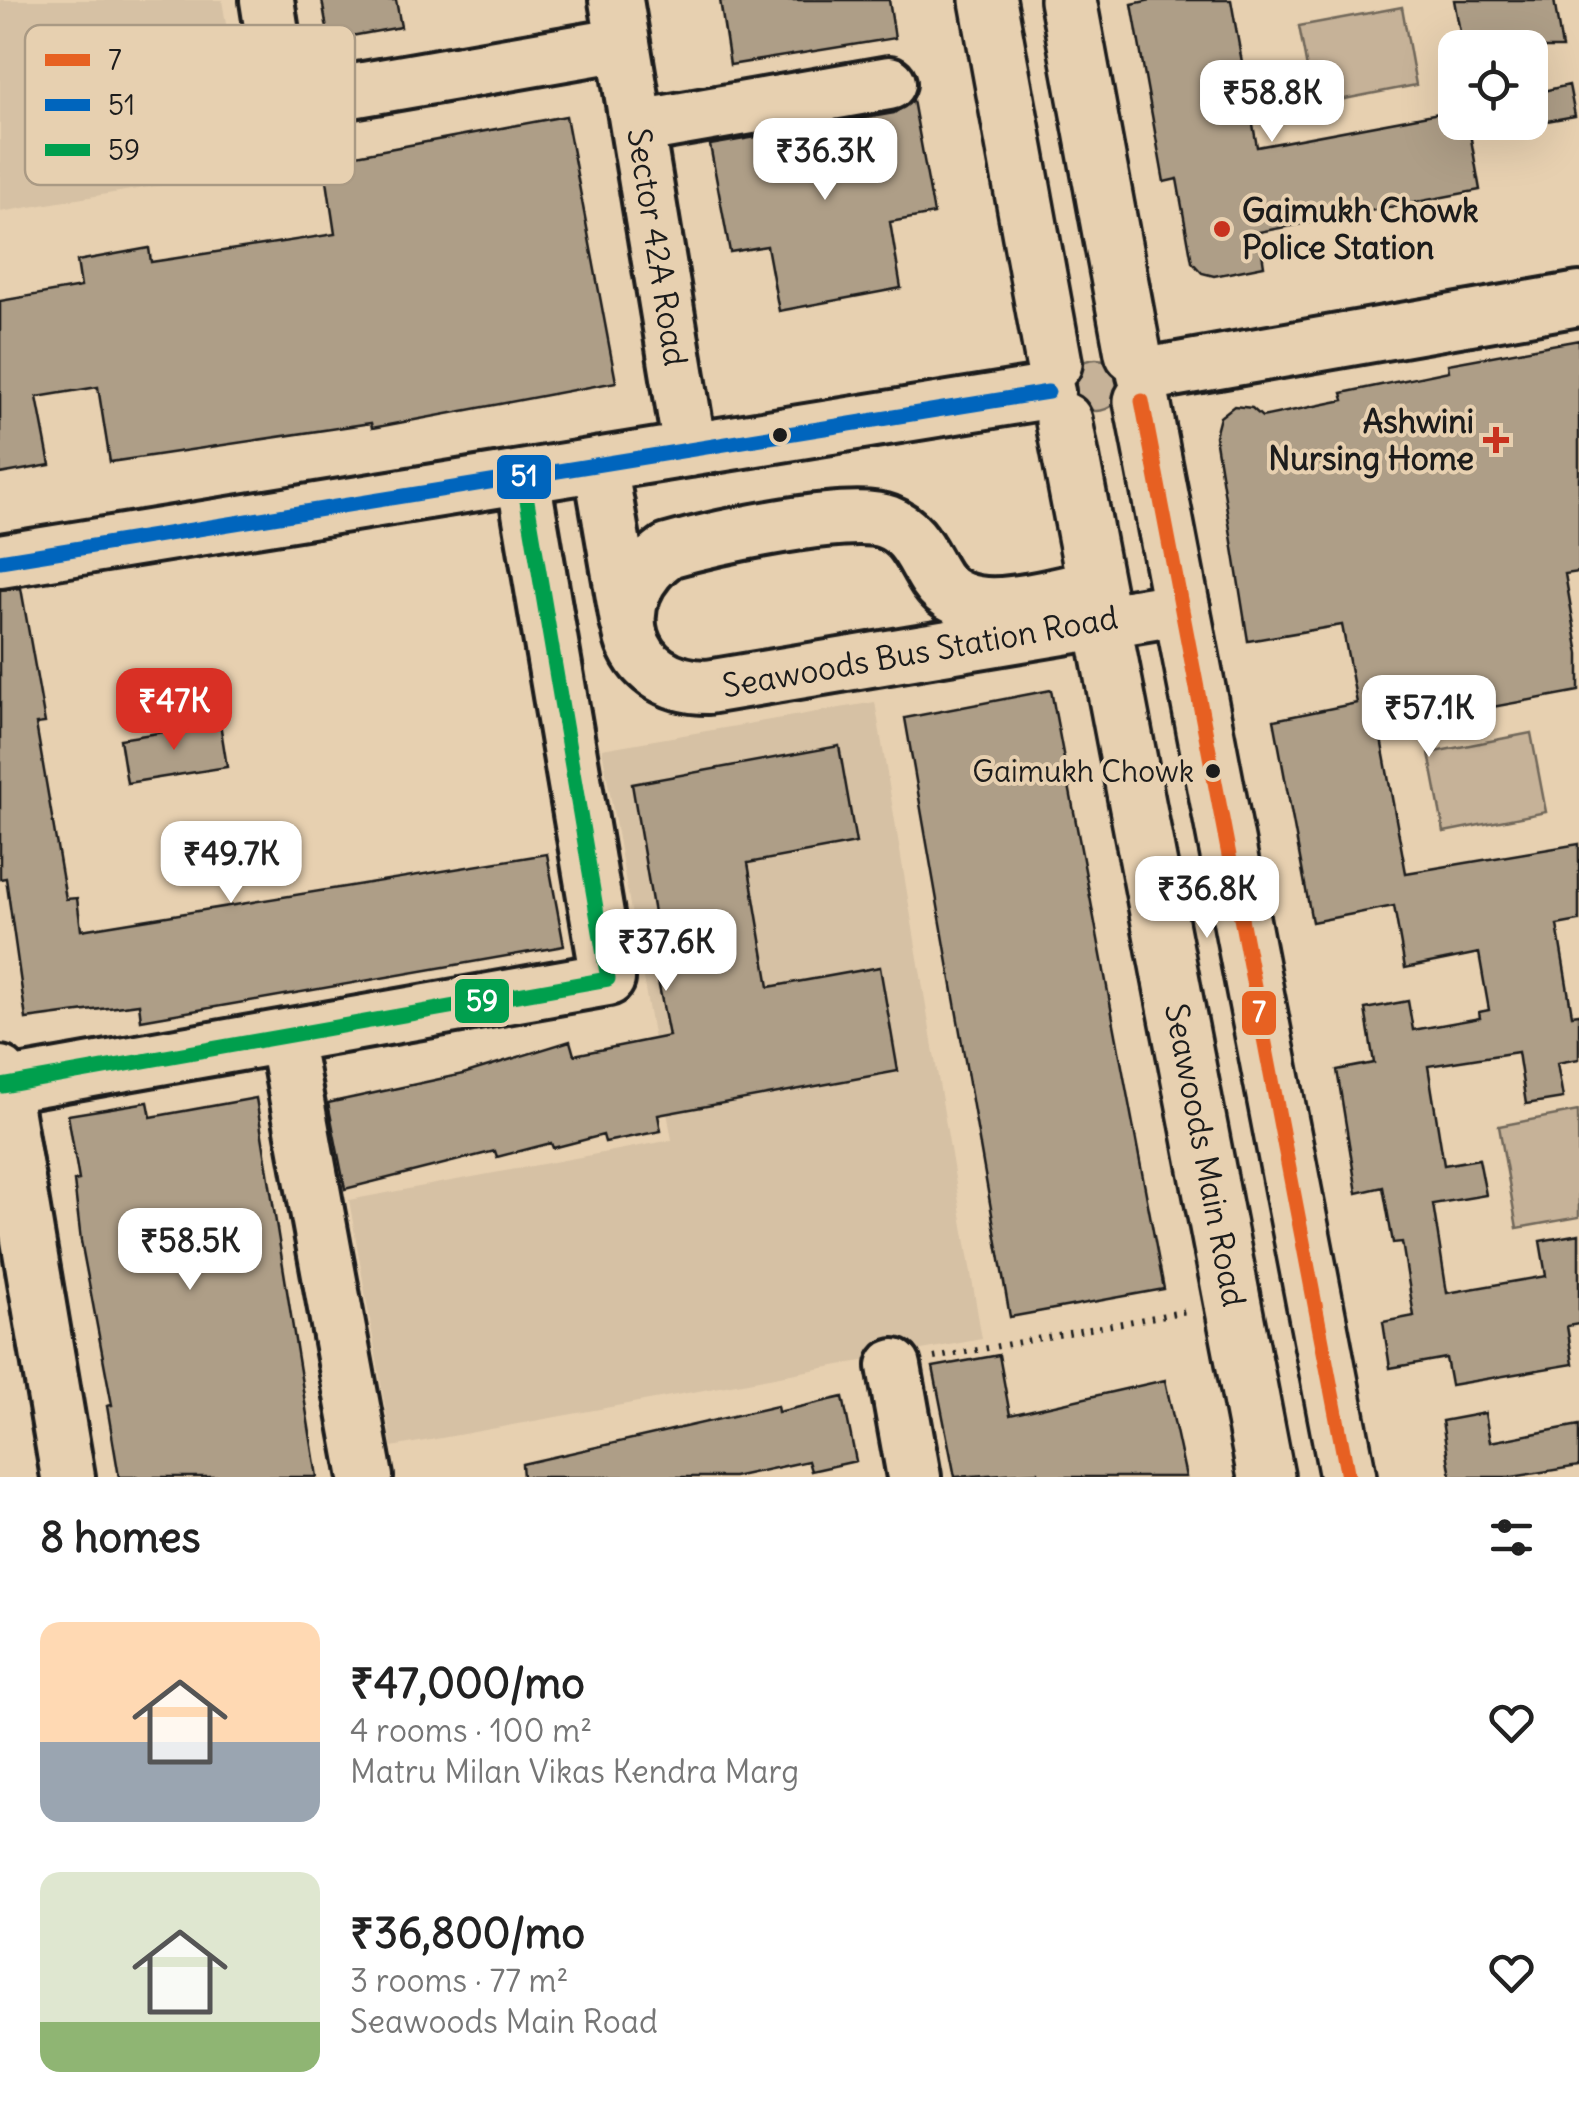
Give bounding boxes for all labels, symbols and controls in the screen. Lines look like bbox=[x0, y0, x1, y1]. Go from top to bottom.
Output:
legend bbox=[25, 25, 355, 185]
map controls bbox=[1438, 30, 1548, 140]
button: locate bbox=[1438, 30, 1548, 140]
text: 7 bbox=[108, 42, 122, 78]
pin: ₹58.8K bbox=[1191, 60, 1353, 145]
text: ₹58.8K bbox=[1222, 72, 1322, 113]
text: 51 bbox=[108, 87, 135, 123]
pin: ₹36.3K bbox=[744, 118, 906, 203]
street label: Sector 42A Road bbox=[618, 125, 697, 369]
text: ₹36.3K bbox=[775, 130, 875, 171]
text: 59 bbox=[108, 132, 140, 168]
place label: Gaimukh Chowk Police Station bbox=[1242, 190, 1479, 268]
marker: Gaimukh Chowk Police Station bbox=[1211, 218, 1233, 240]
place label: Ashwini Nursing Home bbox=[1268, 401, 1474, 479]
unlabelled marker bbox=[770, 425, 790, 445]
marker: Ashwini Nursing Home bbox=[1483, 427, 1509, 453]
line badge: 51 bbox=[495, 453, 553, 501]
text: 51 bbox=[510, 458, 538, 494]
street label: Seawoods Bus Station Road bbox=[719, 597, 1121, 706]
pin: ₹47K bbox=[115, 668, 233, 753]
pin: ₹57.1K bbox=[1348, 675, 1510, 760]
text: ₹47K bbox=[138, 680, 210, 721]
text: ₹57.1K bbox=[1384, 687, 1474, 728]
place label: Gaimukh Chowk bbox=[972, 752, 1194, 790]
marker: Gaimukh Chowk bbox=[1203, 761, 1223, 781]
pin: ₹49.7K bbox=[150, 821, 312, 906]
text: ₹49.7K bbox=[183, 833, 279, 874]
pin: ₹36.8K bbox=[1126, 856, 1288, 941]
text: ₹36.8K bbox=[1157, 868, 1257, 909]
pin: ₹37.6K bbox=[585, 909, 747, 994]
text: ₹37.6K bbox=[617, 921, 715, 962]
line badge: 59 bbox=[453, 977, 511, 1025]
text: 59 bbox=[466, 983, 498, 1019]
line badge: 7 bbox=[1240, 989, 1278, 1037]
text: 7 bbox=[1252, 994, 1266, 1030]
street label: Seawoods Main Road bbox=[1156, 1000, 1255, 1310]
pin: ₹58.5K bbox=[109, 1208, 271, 1293]
text: ₹58.5K bbox=[140, 1220, 240, 1261]
icon: filters bbox=[1484, 1510, 1539, 1565]
text: 8 homes bbox=[40, 1511, 201, 1563]
text: ₹47,000/mo bbox=[350, 1657, 585, 1709]
icon: home bbox=[120, 1662, 240, 1782]
icon: heart bbox=[1484, 1695, 1539, 1750]
text: 4 rooms · 100 m² bbox=[350, 1710, 592, 1751]
text: Matru Milan Vikas Kendra Marg bbox=[350, 1751, 799, 1792]
text: ₹36,800/mo bbox=[350, 1907, 585, 1959]
icon: home bbox=[120, 1912, 240, 2032]
icon: heart bbox=[1484, 1945, 1539, 2000]
text: 3 rooms · 77 m² bbox=[350, 1960, 569, 2001]
text: Seawoods Main Road bbox=[350, 2001, 658, 2042]

